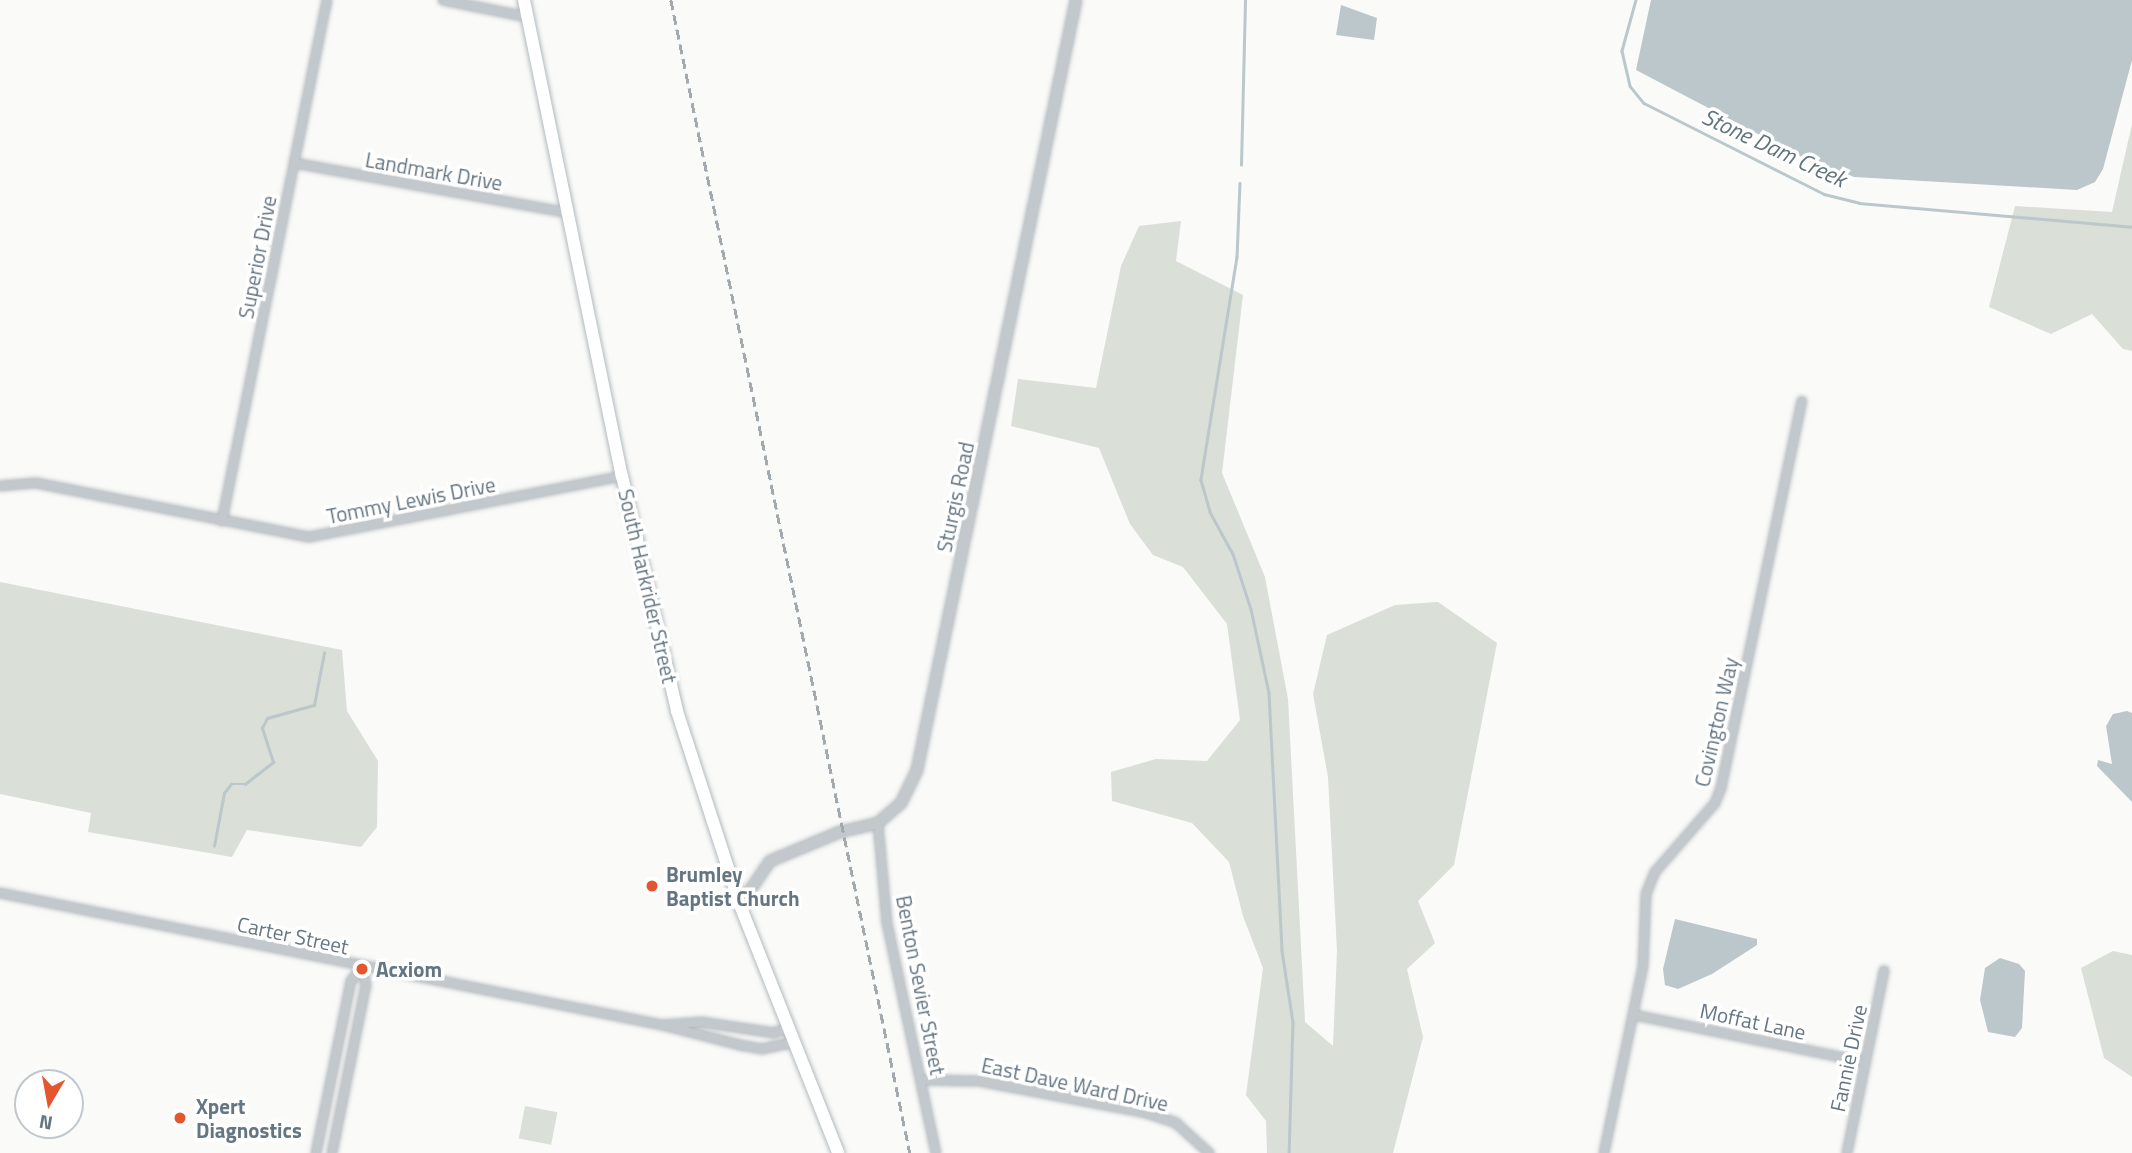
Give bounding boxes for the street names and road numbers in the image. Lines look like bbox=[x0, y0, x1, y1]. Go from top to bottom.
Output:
street label: Landmark Drive bbox=[363, 147, 505, 195]
street label: Superior Drive bbox=[233, 193, 281, 321]
street label: Sturgis Road bbox=[931, 440, 979, 554]
street label: Tommy Lewis Drive bbox=[325, 471, 497, 529]
street label: South Harkrider Street bbox=[613, 486, 683, 686]
street label: Covington Way bbox=[1689, 655, 1743, 789]
street label: Benton Sevier Street bbox=[891, 893, 951, 1077]
street label: Carter Street bbox=[235, 911, 351, 959]
street label: Moffat Lane bbox=[1698, 998, 1808, 1044]
street label: Fannie Drive bbox=[1824, 1002, 1872, 1114]
street label: East Dave Ward Drive bbox=[979, 1052, 1171, 1116]

